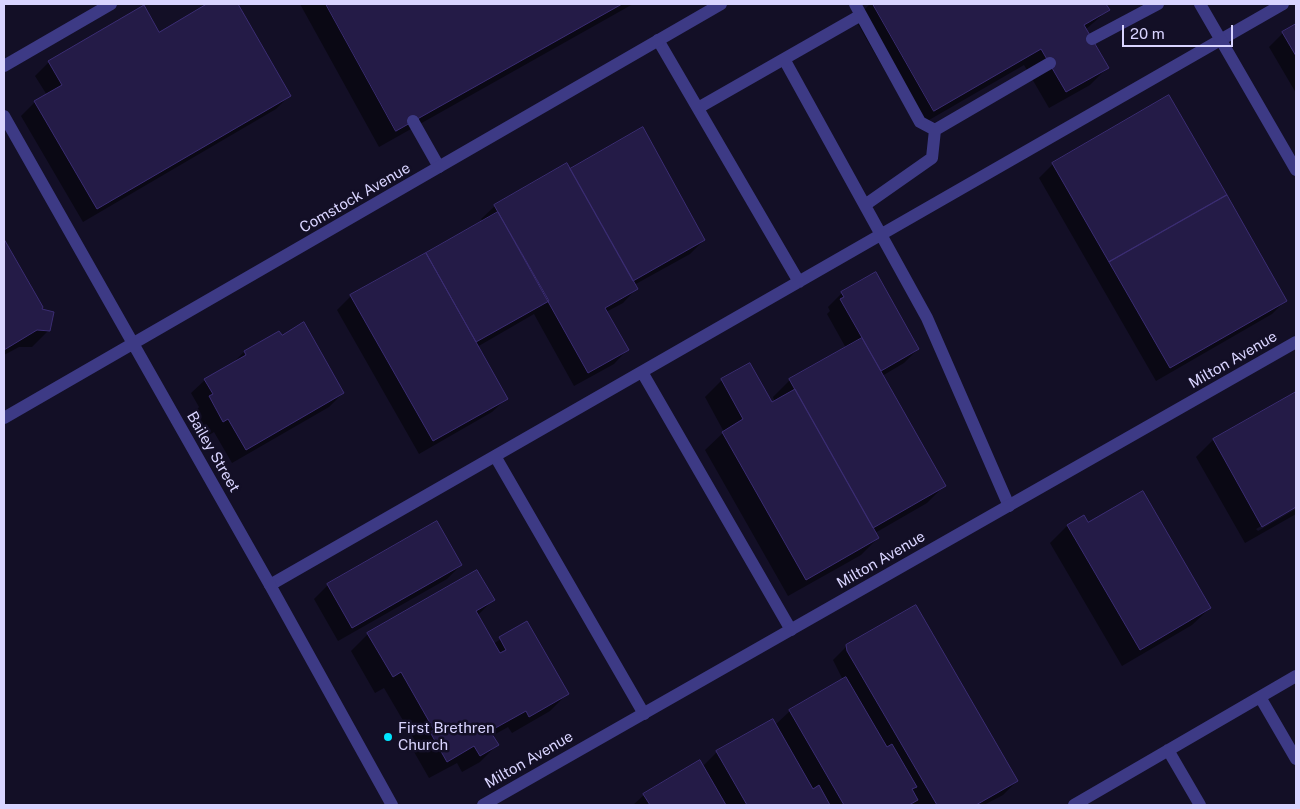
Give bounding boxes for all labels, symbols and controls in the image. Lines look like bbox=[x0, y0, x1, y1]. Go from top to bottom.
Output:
scale bar bbox=[1125, 15, 1236, 47]
text: 20 m bbox=[1130, 25, 1165, 42]
street label: Comstock Avenue bbox=[296, 159, 414, 237]
street label: Milton Avenue bbox=[1186, 327, 1280, 393]
street label: Bailey Street bbox=[183, 408, 243, 496]
street label: Milton Avenue bbox=[834, 527, 928, 593]
place label: First Brethren Church bbox=[398, 719, 495, 754]
street label: Milton Avenue bbox=[482, 727, 576, 793]
marker: First Brethren Church bbox=[382, 731, 394, 743]

